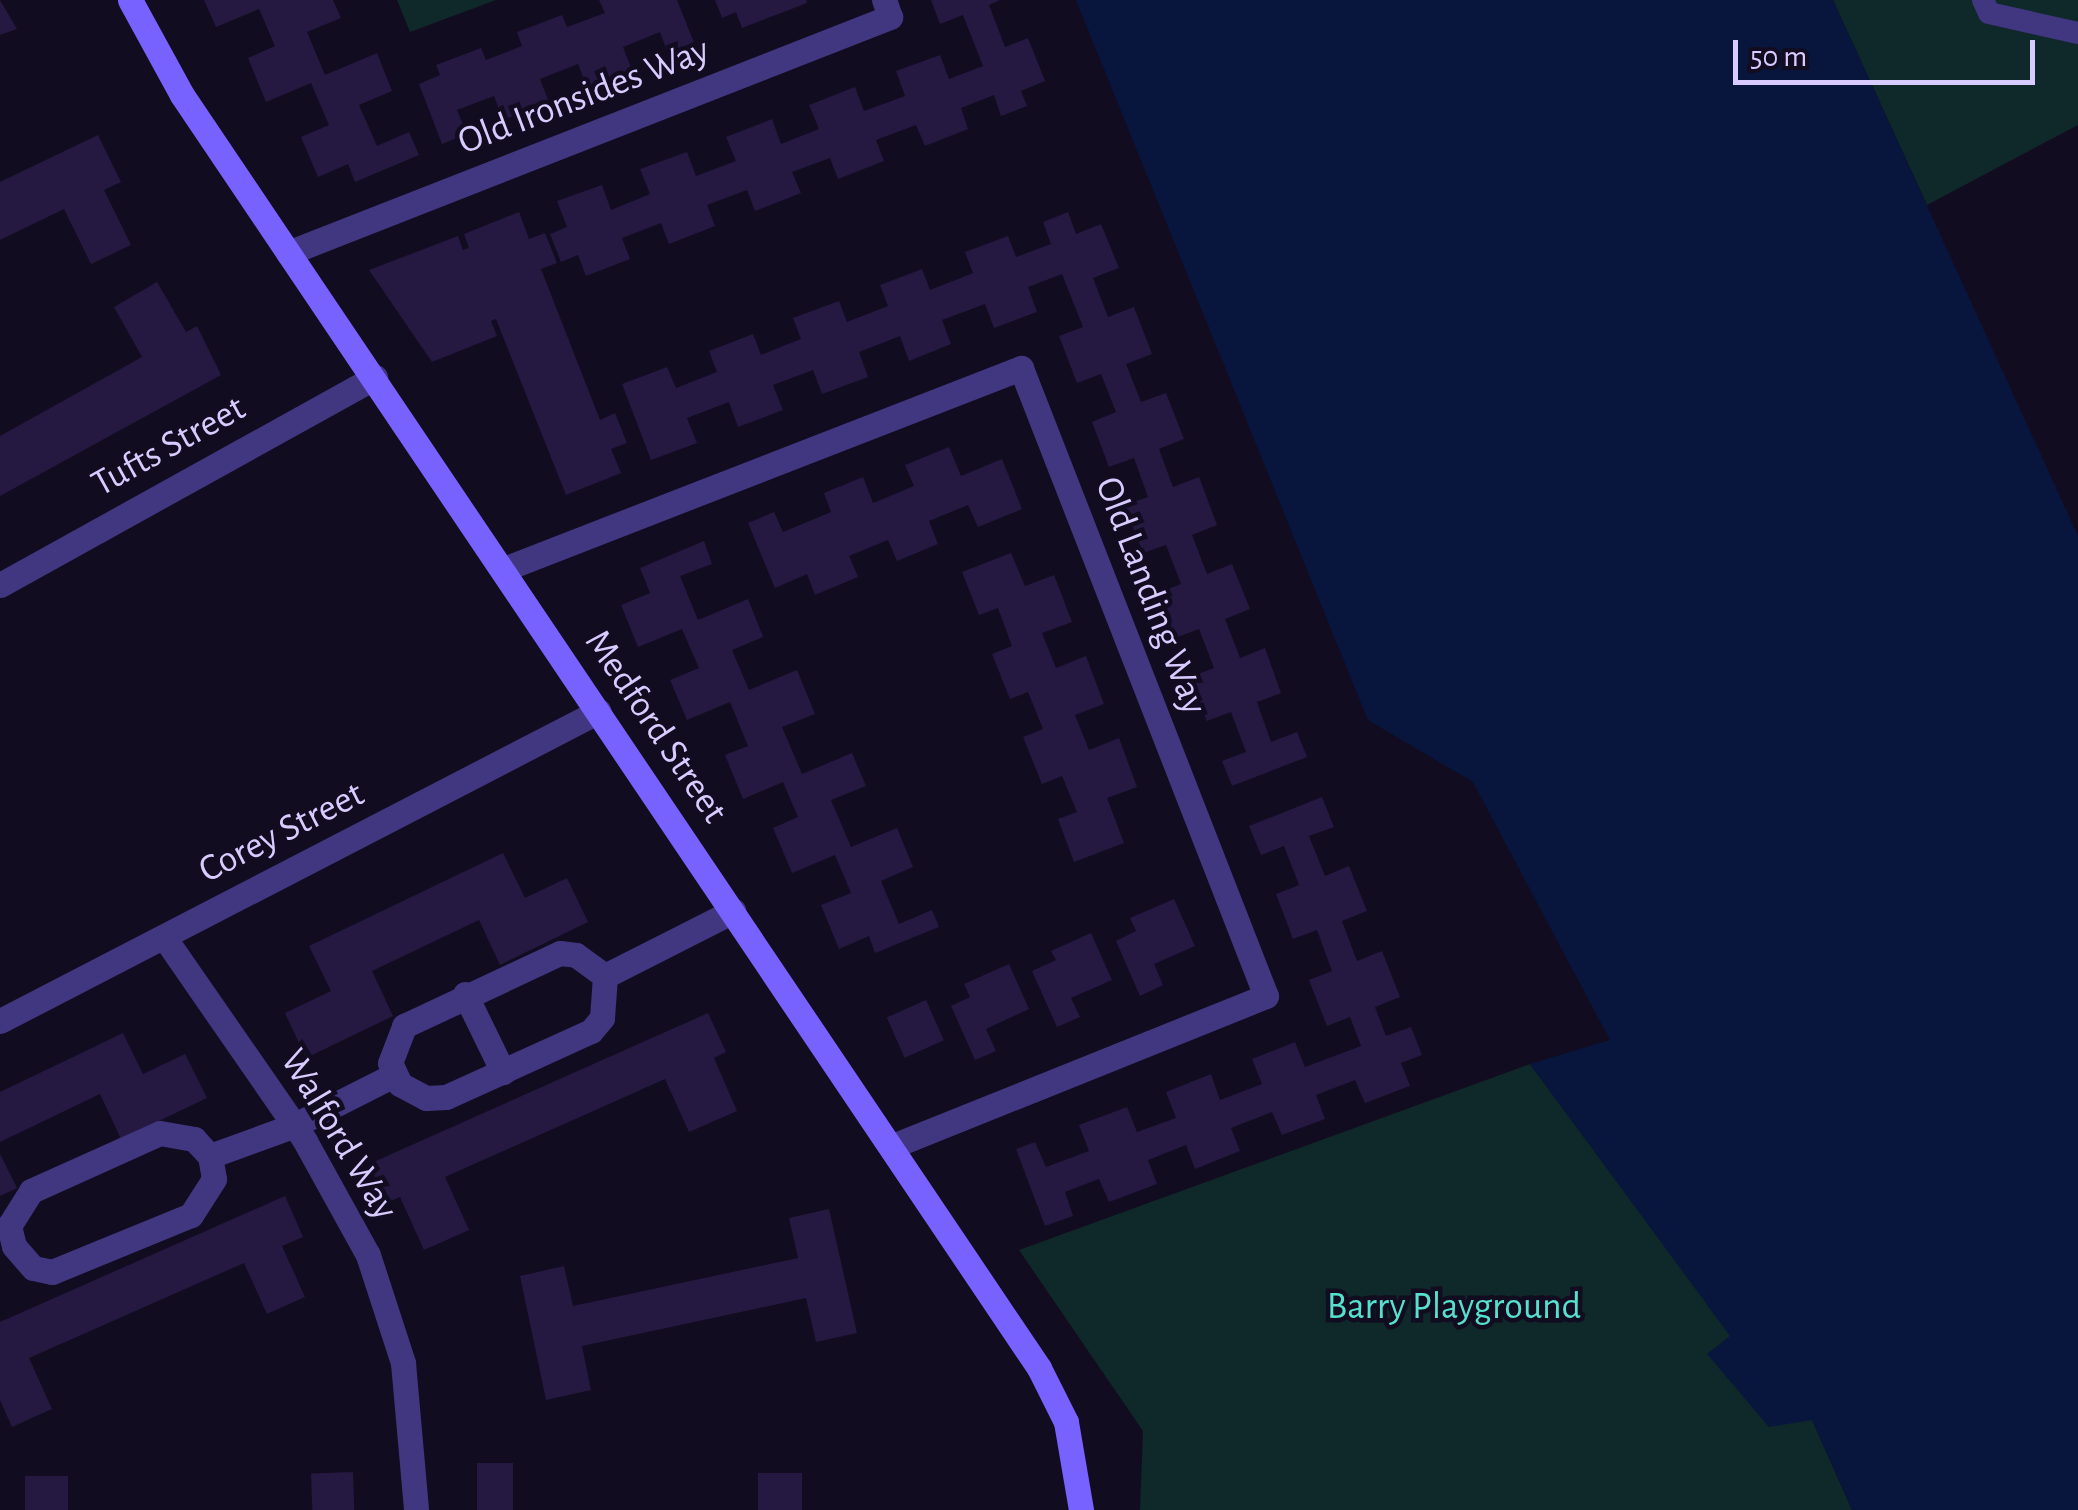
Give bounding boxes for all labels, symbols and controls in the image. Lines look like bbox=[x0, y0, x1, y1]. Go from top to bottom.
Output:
scale bar bbox=[1738, 20, 2040, 82]
street label: Old Ironsides Way bbox=[452, 28, 716, 166]
text: 50 m bbox=[1750, 42, 1807, 72]
street label: Tufts Street bbox=[84, 386, 254, 508]
street label: Old Landing Way bbox=[1084, 471, 1216, 721]
street label: Medford Street bbox=[574, 622, 736, 832]
street label: Corey Street bbox=[192, 772, 372, 894]
street label: Walford Way bbox=[269, 1041, 407, 1229]
park label: Barry Playground bbox=[1327, 1285, 1581, 1331]

